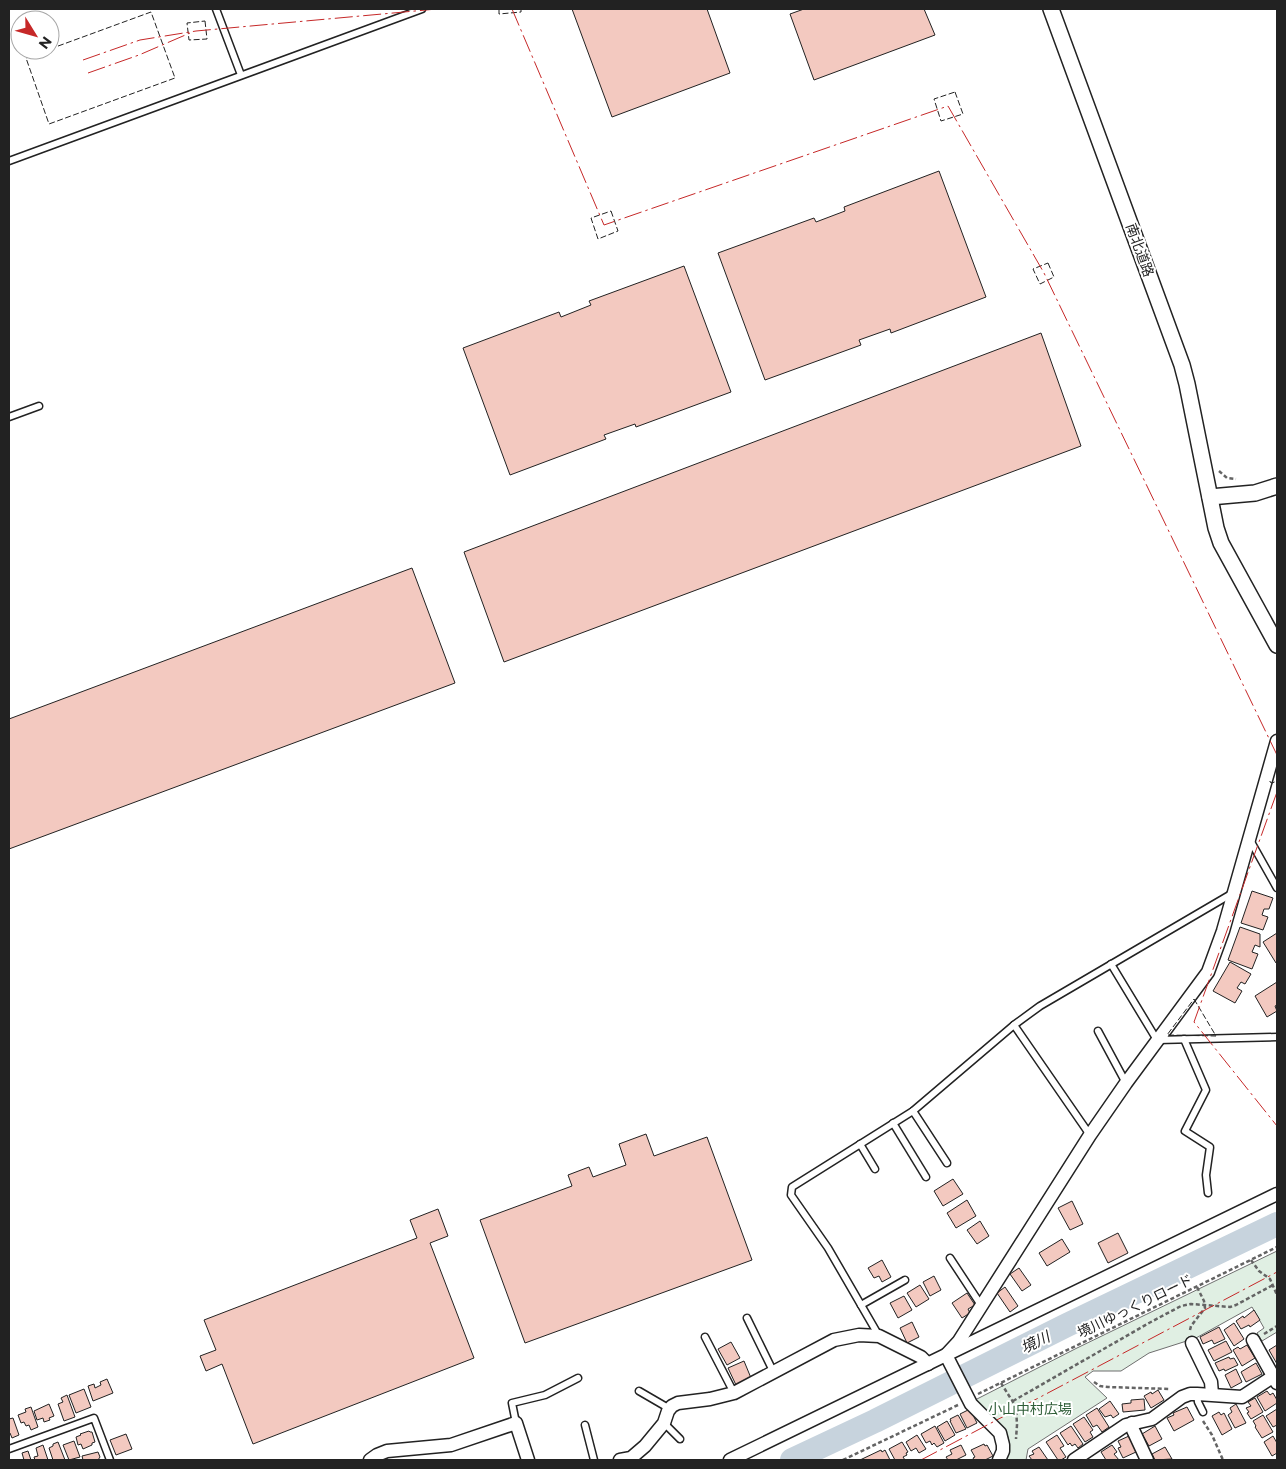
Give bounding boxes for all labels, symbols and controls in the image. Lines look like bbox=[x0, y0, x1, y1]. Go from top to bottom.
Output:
north arrow bbox=[10, 10, 60, 60]
text: N bbox=[35, 33, 56, 53]
street label: 南北道路 bbox=[1122, 221, 1158, 279]
street label: 境川ゆっくりロード bbox=[1074, 1270, 1196, 1342]
water label: 境川 bbox=[1017, 1326, 1054, 1357]
park label: 小山中村広場 bbox=[988, 1400, 1072, 1418]

